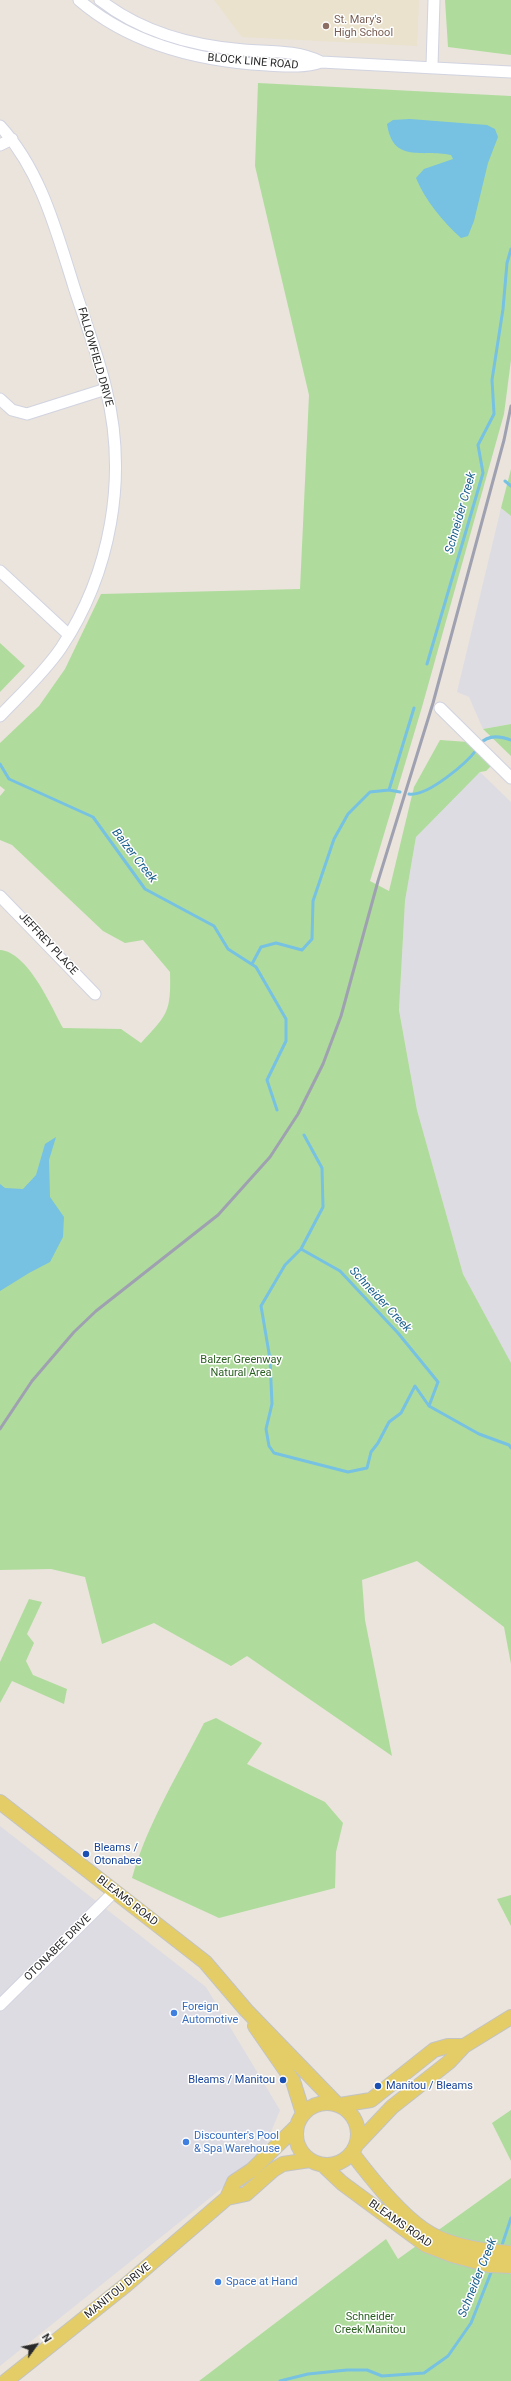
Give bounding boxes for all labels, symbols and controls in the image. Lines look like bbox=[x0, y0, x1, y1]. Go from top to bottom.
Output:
place label: St. Mary's High School bbox=[334, 13, 393, 39]
marker: St. Mary's High School bbox=[321, 21, 331, 31]
street label: BLOCK LINE ROAD bbox=[207, 51, 299, 73]
street label: FALLOWFIELD DRIVE bbox=[75, 306, 115, 408]
water label: Schneider Creek bbox=[442, 471, 480, 555]
water label: Balzer Creek bbox=[108, 826, 160, 886]
street label: JEFFREY PLACE bbox=[16, 910, 80, 978]
water label: Schneider Creek bbox=[346, 1264, 414, 1336]
park label: Balzer Greenway Natural Area bbox=[200, 1353, 282, 1379]
place label: Bleams / Otonabee bbox=[94, 1841, 141, 1867]
marker: Bleams / Otonabee bbox=[81, 1849, 91, 1859]
street label: BLEAMS ROAD bbox=[94, 1873, 160, 1929]
street label: OTONABEE DRIVE bbox=[22, 1912, 94, 1984]
place label: Foreign Automotive bbox=[182, 2000, 238, 2026]
marker: Foreign Automotive bbox=[169, 2008, 179, 2018]
place label: Bleams / Manitou bbox=[188, 2073, 275, 2087]
marker: Bleams / Manitou bbox=[278, 2075, 288, 2085]
place label: Manitou / Bleams bbox=[386, 2079, 473, 2093]
marker: Manitou / Bleams bbox=[373, 2081, 383, 2091]
place label: Discounter's Pool & Spa Warehouse bbox=[194, 2129, 280, 2155]
marker: Discounter's Pool & Spa Warehouse bbox=[181, 2137, 191, 2147]
street label: BLEAMS ROAD bbox=[366, 2197, 434, 2251]
water label: Schneider Creek bbox=[456, 2236, 500, 2320]
street label: MANITOU DRIVE bbox=[82, 2260, 154, 2322]
place label: Space at Hand bbox=[226, 2275, 297, 2289]
marker: Space at Hand bbox=[213, 2277, 223, 2287]
park label: Schneider Creek Manitou bbox=[335, 2310, 405, 2336]
north arrow bbox=[16, 2325, 56, 2365]
text: N bbox=[39, 2331, 54, 2345]

